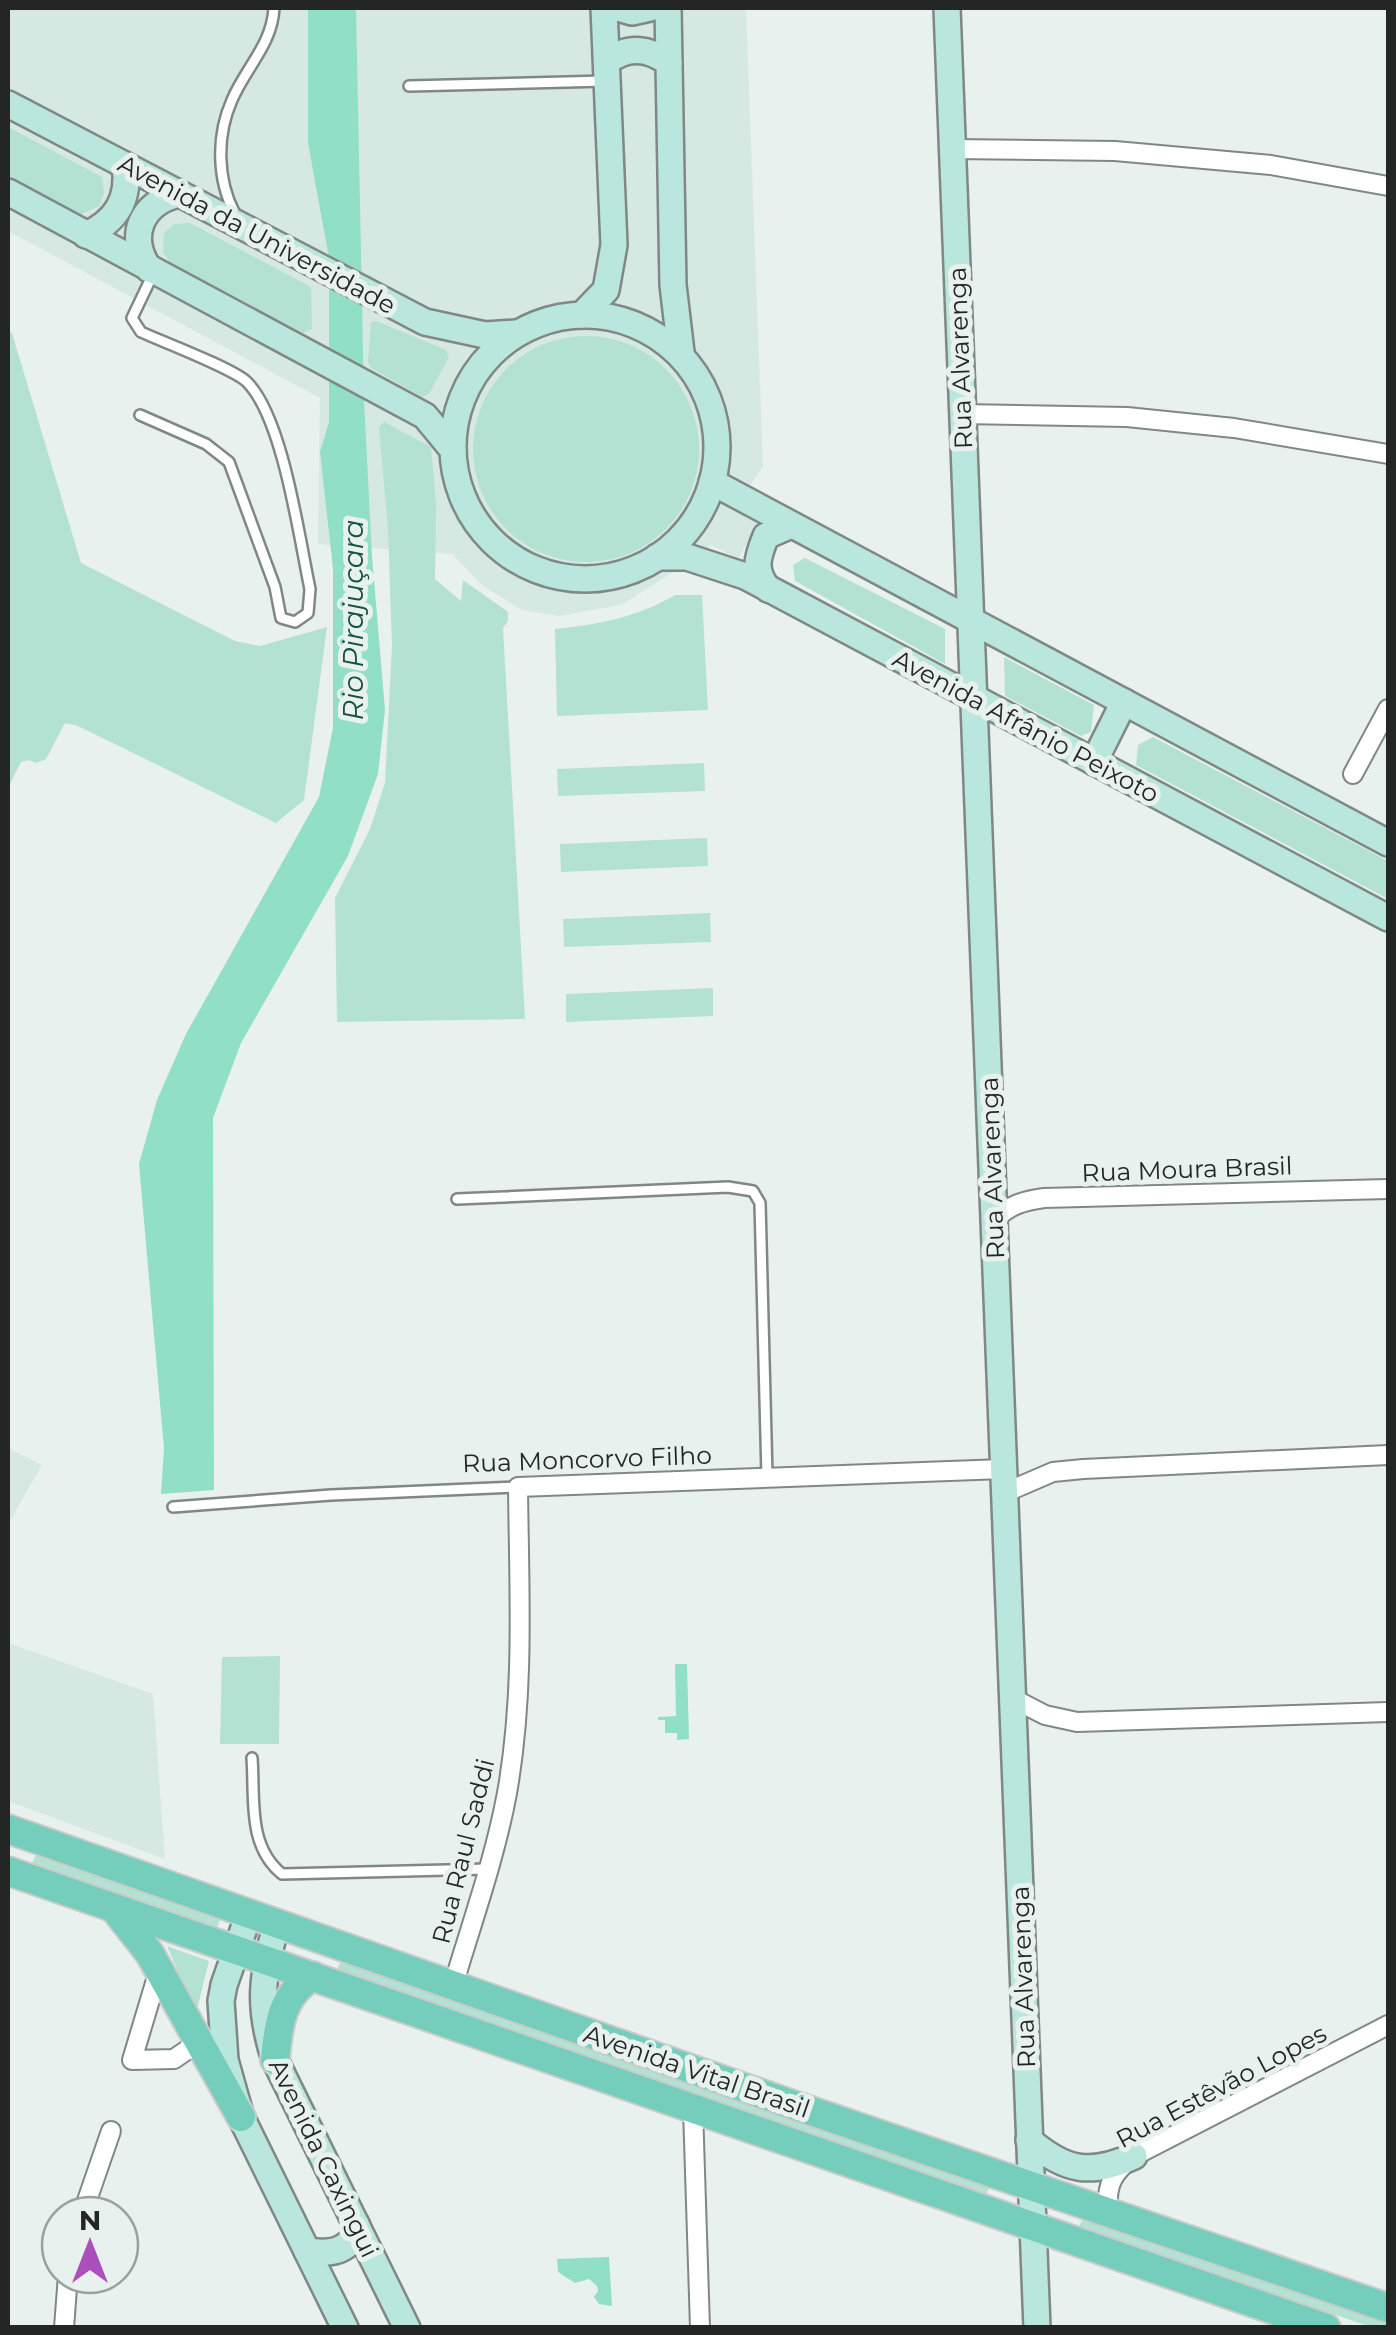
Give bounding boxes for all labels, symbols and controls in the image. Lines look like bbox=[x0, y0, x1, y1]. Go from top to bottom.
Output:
street label: Avenida da Universidade bbox=[113, 148, 401, 320]
street label: Rua Alvarenga bbox=[942, 266, 978, 450]
water label: Rio Pirajuçara bbox=[336, 519, 370, 721]
street label: Avenida Afrânio Peixoto bbox=[888, 643, 1164, 809]
street label: Rua Alvarenga bbox=[974, 1076, 1010, 1260]
street label: Rua Moura Brasil bbox=[1081, 1150, 1293, 1188]
street label: Rua Moncorvo Filho bbox=[462, 1440, 712, 1478]
street label: Rua Raul Saddi bbox=[425, 1755, 501, 1947]
street label: Rua Alvarenga bbox=[1005, 1885, 1041, 2069]
street label: Avenida Vital Brasil bbox=[580, 2018, 814, 2124]
street label: Rua Estêvão Lopes bbox=[1111, 2018, 1331, 2154]
street label: Avenida Caxingui bbox=[263, 2054, 385, 2262]
north arrow bbox=[40, 2195, 140, 2295]
text: N bbox=[79, 2203, 101, 2237]

